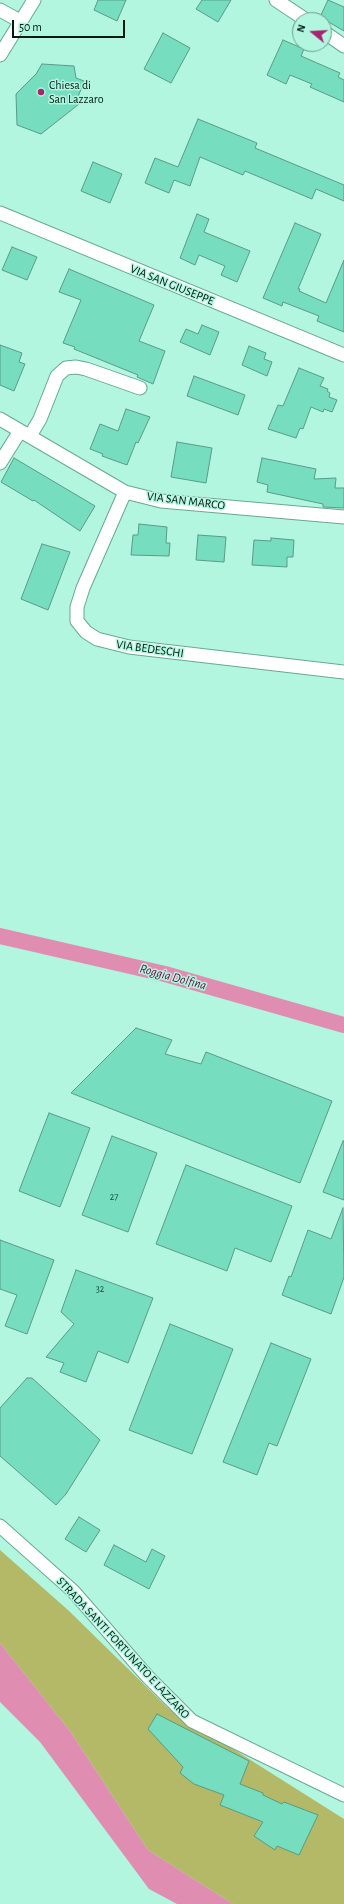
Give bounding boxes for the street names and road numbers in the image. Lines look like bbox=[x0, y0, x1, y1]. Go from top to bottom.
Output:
street label: VIA SAN GIUSEPPE bbox=[128, 262, 216, 308]
street label: VIA SAN MARCO bbox=[146, 489, 226, 513]
street label: VIA BEDESCHI bbox=[115, 637, 185, 661]
street label: STRADA SANTI FORTUNATO E LAZZARO bbox=[53, 1574, 193, 1722]

